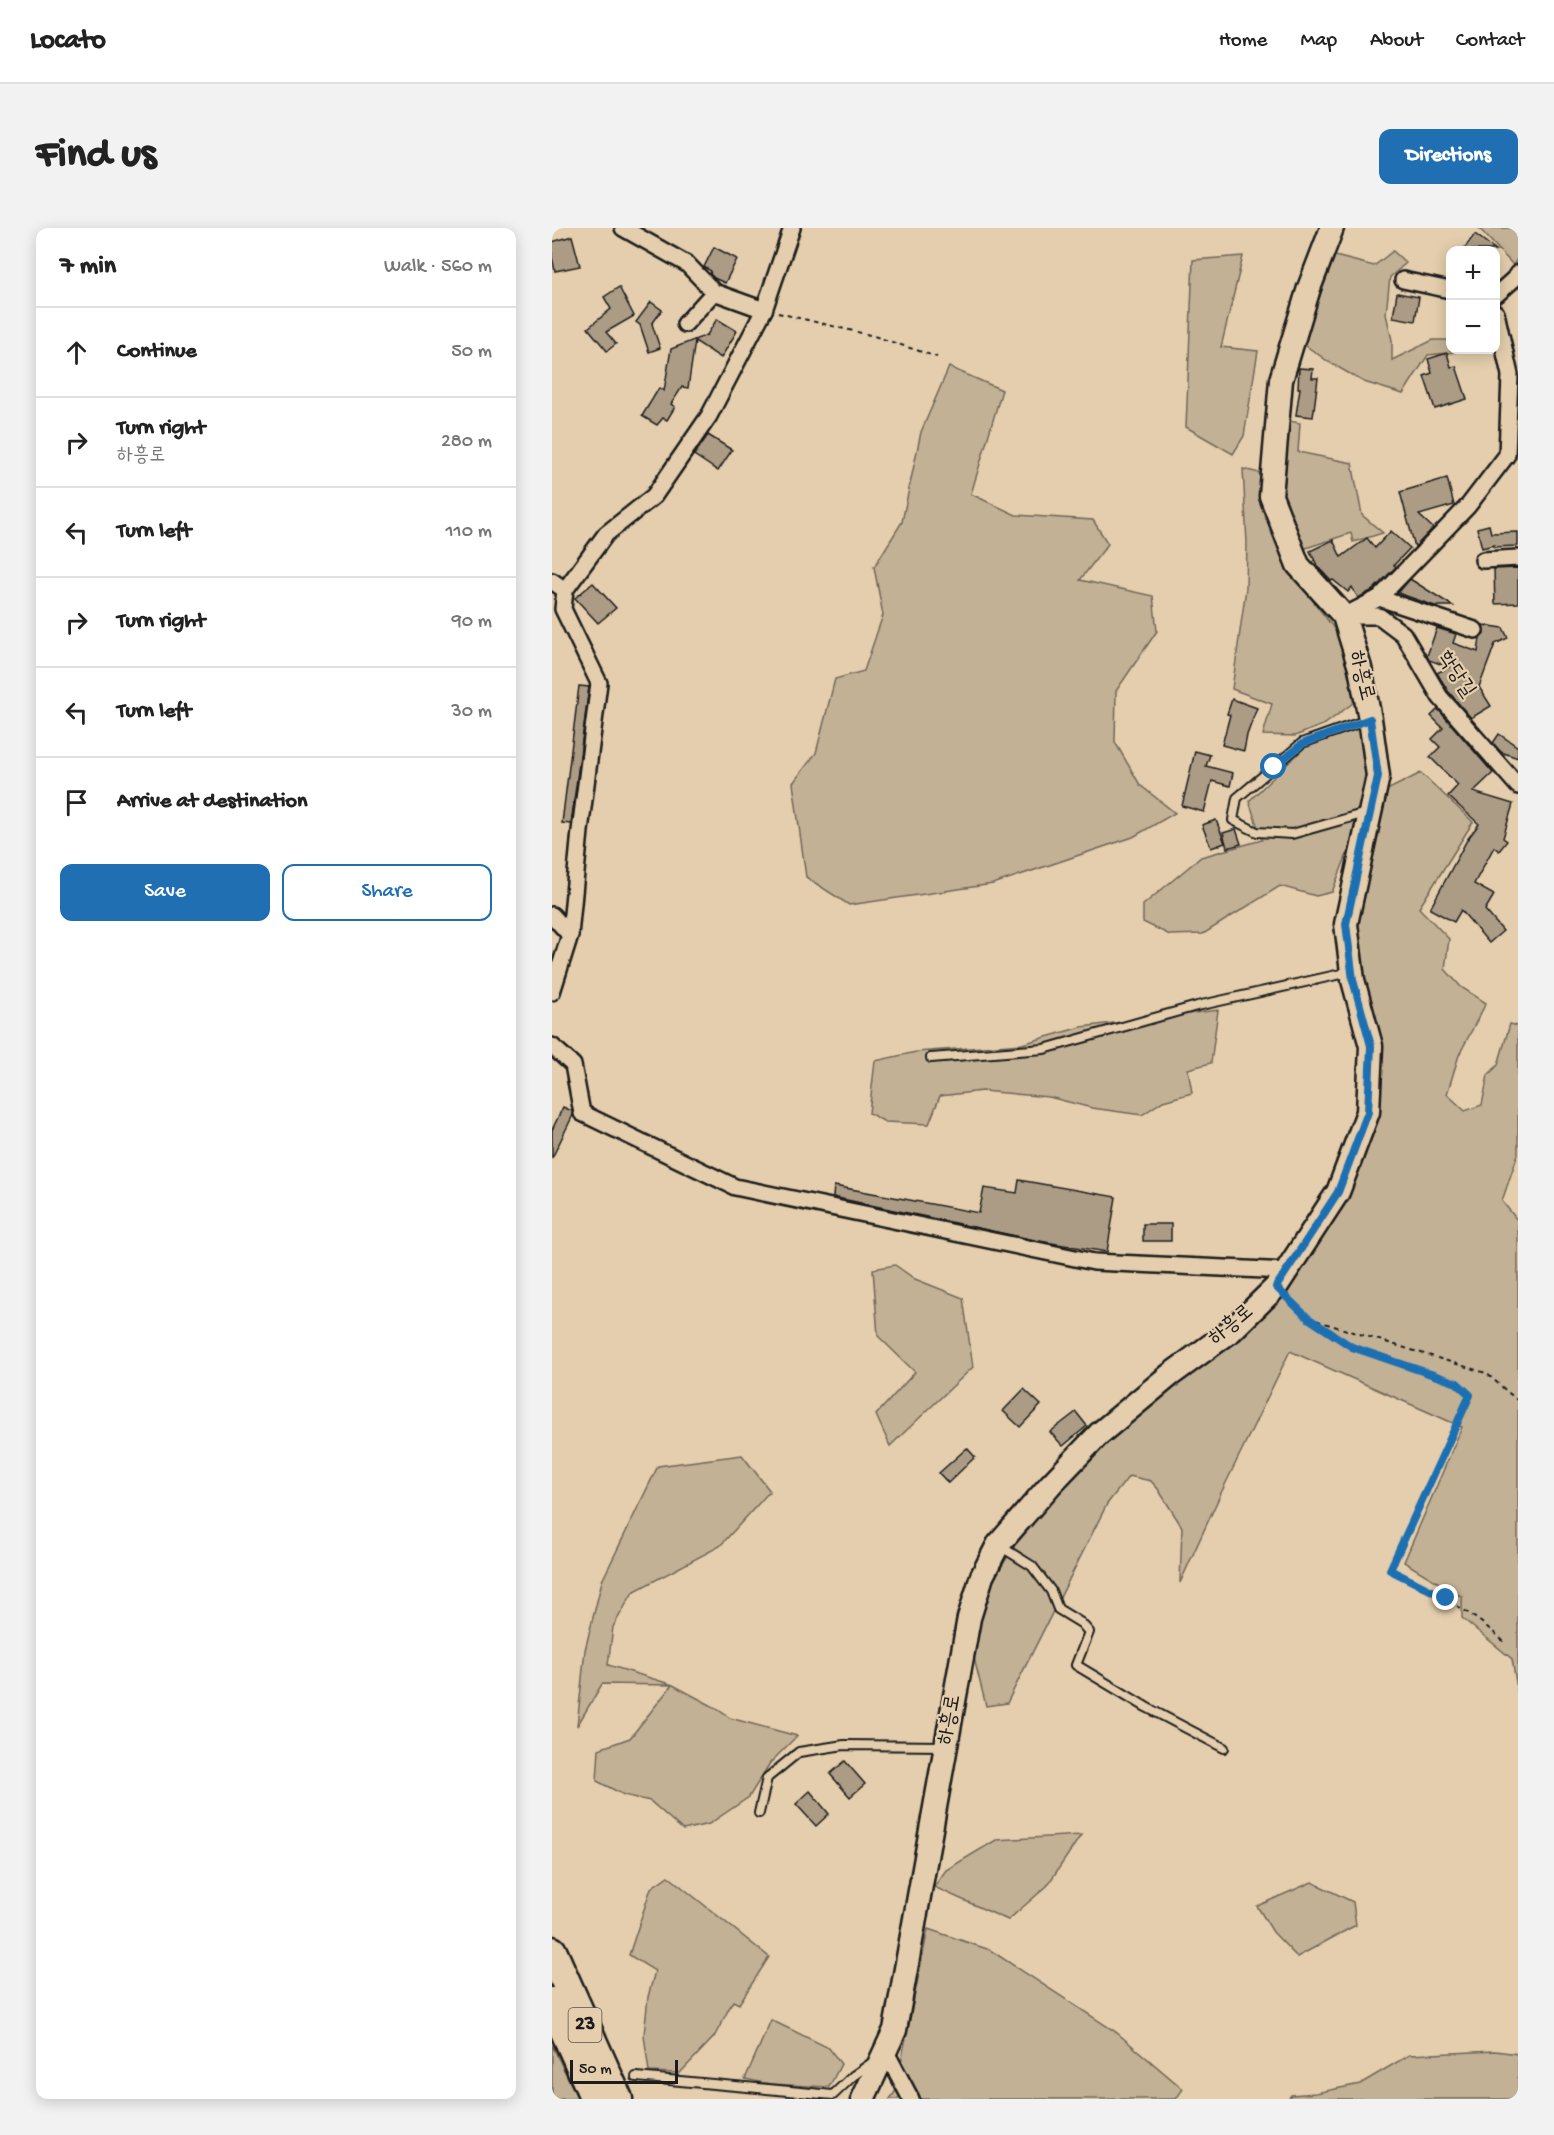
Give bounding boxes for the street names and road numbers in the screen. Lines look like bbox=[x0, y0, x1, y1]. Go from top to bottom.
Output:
street label: 학당길 bbox=[1430, 647, 1480, 703]
street label: 하흥로 bbox=[1342, 648, 1379, 704]
street label: 하흥로 bbox=[1204, 1299, 1259, 1352]
street label: 하흥로 bbox=[933, 1693, 968, 1747]
road number: 23 bbox=[568, 2008, 602, 2042]

